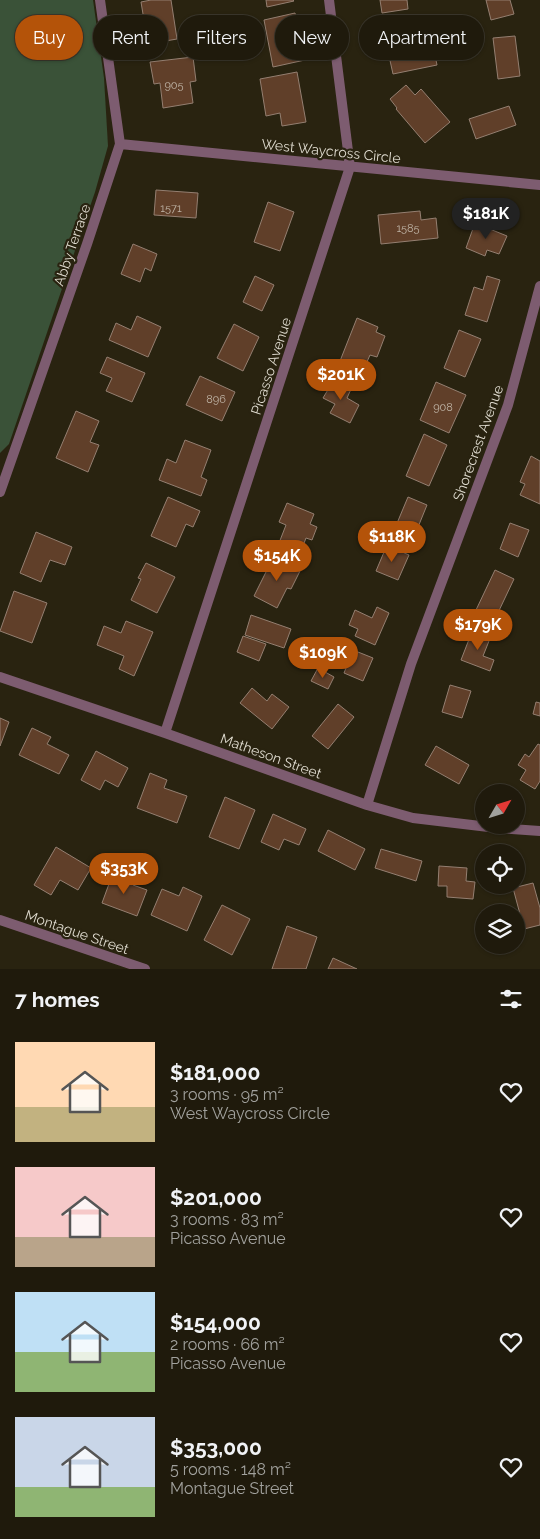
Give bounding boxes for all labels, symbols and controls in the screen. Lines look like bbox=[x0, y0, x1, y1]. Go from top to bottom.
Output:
chip: Buy bbox=[15, 15, 83, 60]
chip: Rent bbox=[93, 15, 168, 60]
chip: Filters bbox=[178, 15, 265, 60]
chip: New bbox=[275, 15, 349, 60]
chip: Apartment bbox=[359, 15, 484, 60]
house number: 905 bbox=[164, 79, 184, 92]
street label: West Waycross Circle bbox=[261, 136, 401, 166]
pin: $181K bbox=[451, 198, 521, 240]
street label: Abby Terrace bbox=[51, 202, 93, 288]
house number: 1571 bbox=[160, 202, 182, 215]
text: $181K bbox=[463, 204, 509, 223]
house number: 1585 bbox=[396, 222, 420, 235]
street label: Picasso Avenue bbox=[248, 315, 294, 417]
pin: $201K bbox=[306, 358, 376, 401]
text: $201K bbox=[317, 365, 365, 384]
street label: Shorecrest Avenue bbox=[450, 383, 506, 503]
house number: 896 bbox=[206, 393, 226, 406]
house number: 908 bbox=[433, 401, 453, 414]
pin: $118K bbox=[357, 520, 427, 563]
text: $118K bbox=[369, 527, 415, 546]
pin: $154K bbox=[242, 540, 312, 582]
text: $154K bbox=[254, 546, 300, 565]
pin: $179K bbox=[443, 608, 513, 651]
text: $179K bbox=[454, 615, 502, 634]
pin: $109K bbox=[288, 636, 358, 679]
text: $109K bbox=[299, 643, 347, 662]
street label: Matheson Street bbox=[218, 730, 324, 782]
north arrow bbox=[475, 784, 525, 834]
map controls bbox=[475, 784, 525, 954]
button: locate bbox=[475, 844, 525, 894]
pin: $353K bbox=[89, 852, 159, 895]
text: $353K bbox=[100, 859, 148, 878]
button: layers bbox=[475, 904, 525, 954]
street label: Montague Street bbox=[23, 907, 131, 957]
icon: filters bbox=[497, 985, 525, 1013]
text: 7 homes bbox=[15, 987, 100, 1012]
text: $181,000 bbox=[170, 1060, 260, 1085]
icon: home bbox=[55, 1062, 115, 1122]
icon: heart bbox=[497, 1078, 525, 1106]
text: 3 rooms · 95 m² bbox=[170, 1085, 284, 1104]
text: West Waycross Circle bbox=[170, 1104, 330, 1123]
text: $201,000 bbox=[170, 1185, 262, 1210]
icon: home bbox=[55, 1187, 115, 1247]
icon: heart bbox=[497, 1203, 525, 1231]
text: 3 rooms · 83 m² bbox=[170, 1210, 284, 1229]
text: Picasso Avenue bbox=[170, 1229, 286, 1248]
text: $154,000 bbox=[170, 1310, 261, 1335]
icon: home bbox=[55, 1312, 115, 1372]
icon: heart bbox=[497, 1328, 525, 1356]
text: 2 rooms · 66 m² bbox=[170, 1335, 285, 1354]
text: Picasso Avenue bbox=[170, 1354, 286, 1373]
text: $353,000 bbox=[170, 1435, 262, 1460]
icon: home bbox=[55, 1437, 115, 1497]
icon: heart bbox=[497, 1453, 525, 1481]
text: 5 rooms · 148 m² bbox=[170, 1460, 291, 1479]
text: Montague Street bbox=[170, 1479, 294, 1498]

